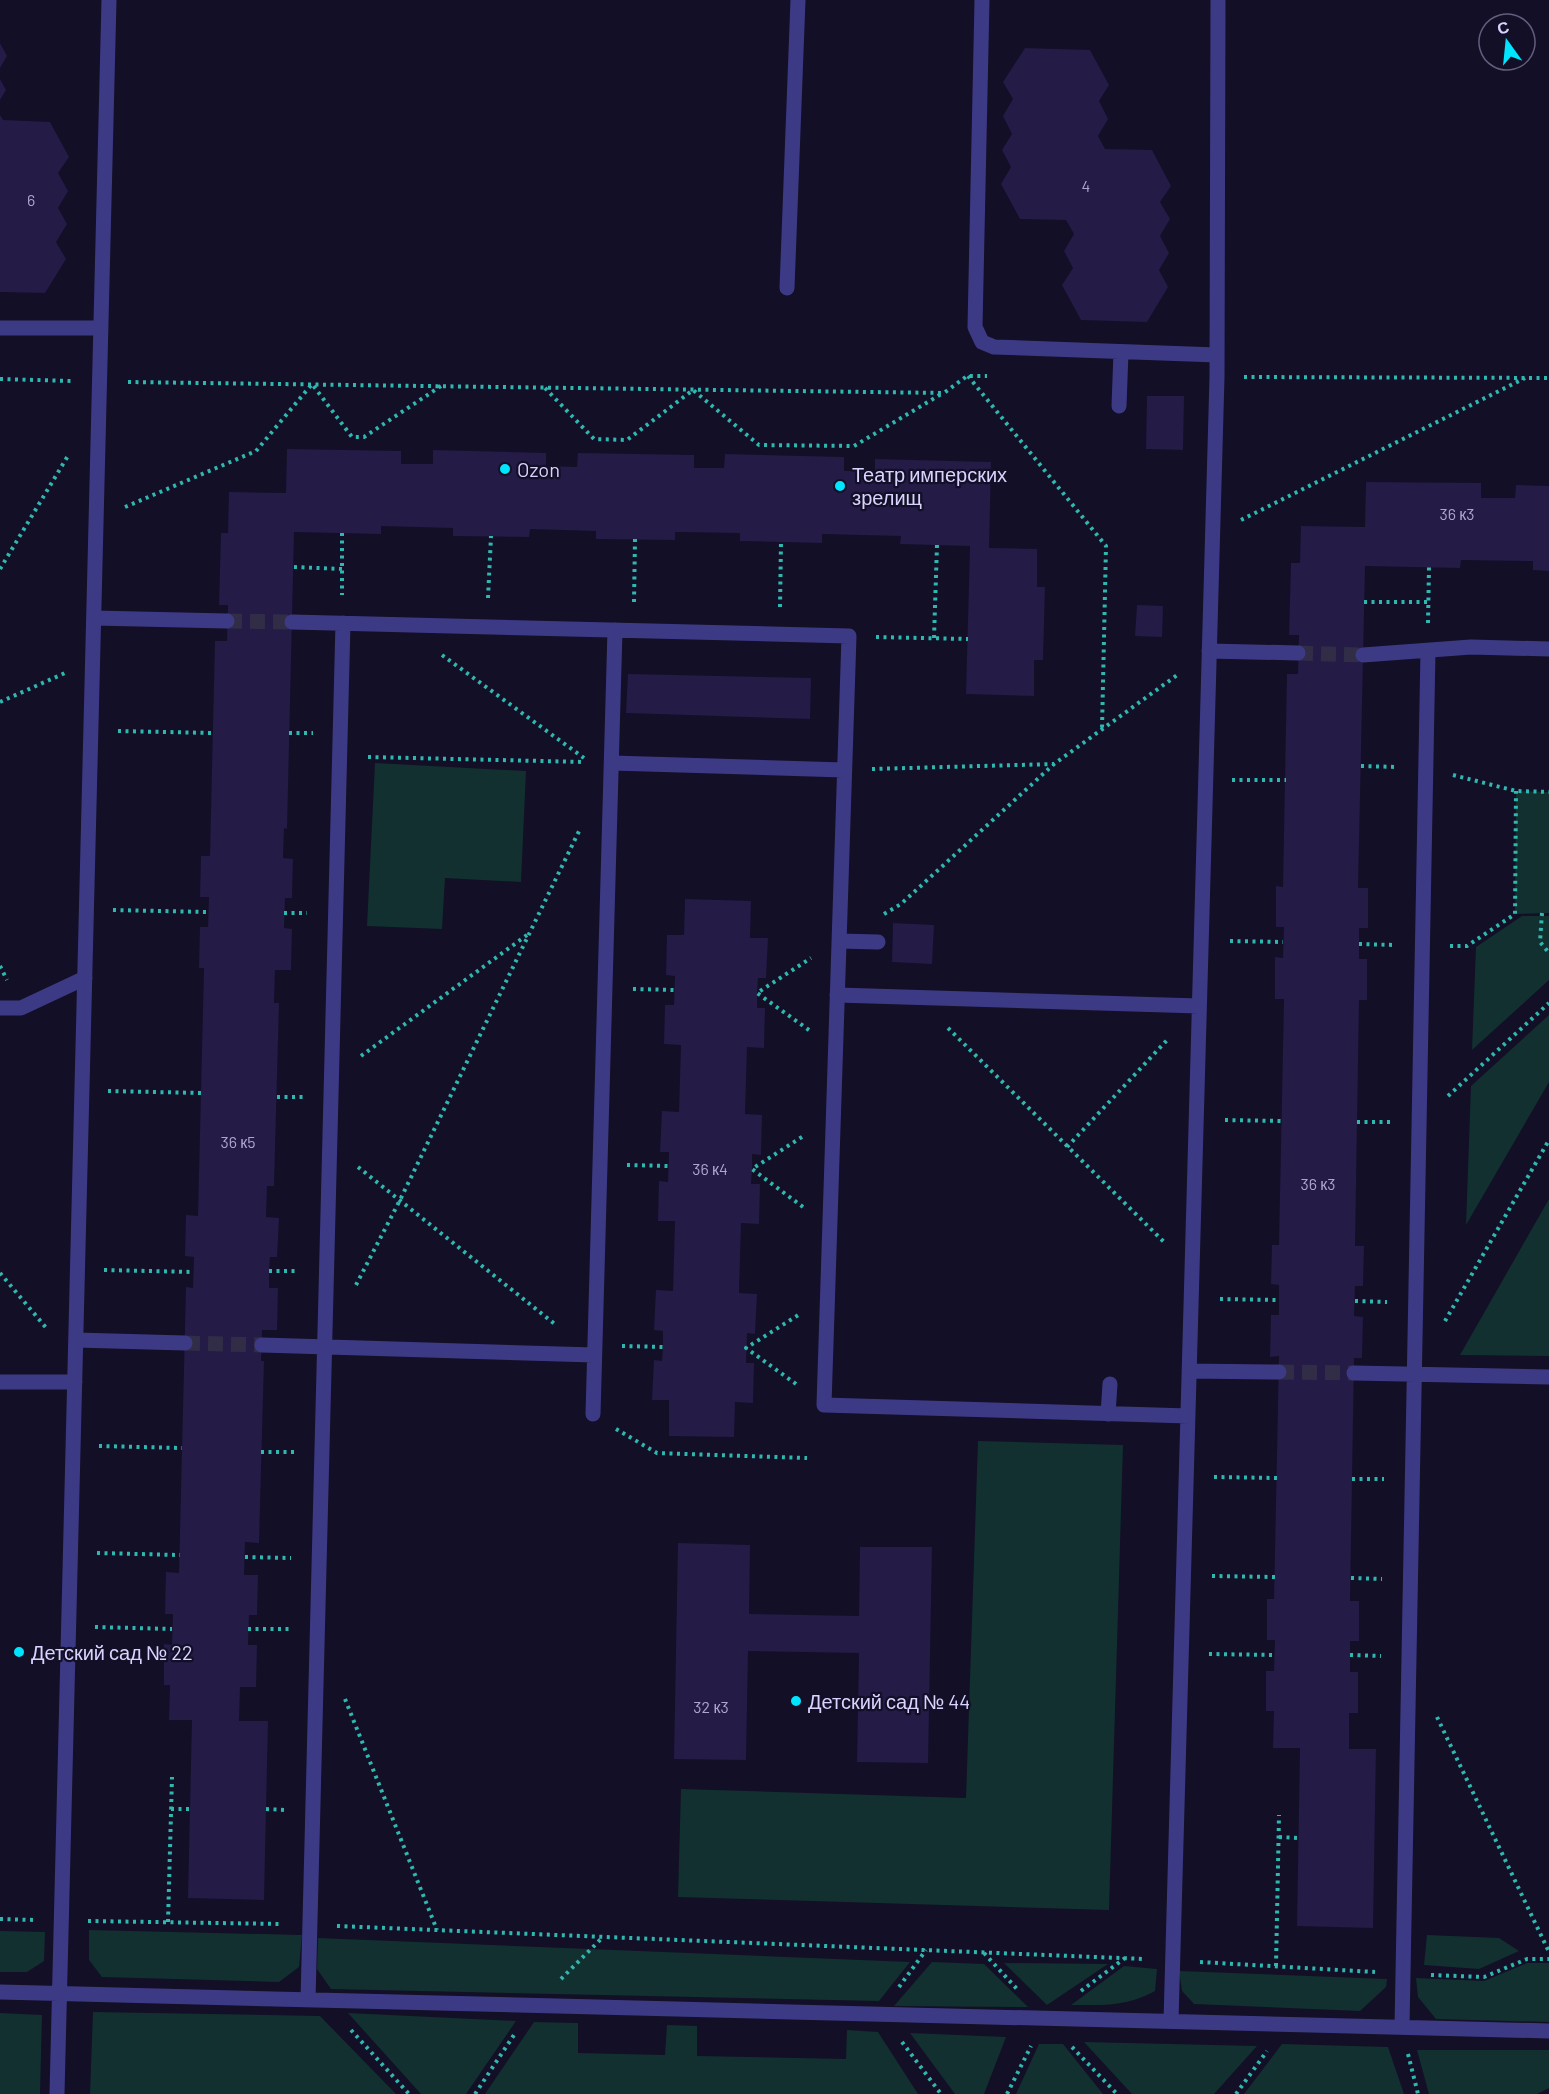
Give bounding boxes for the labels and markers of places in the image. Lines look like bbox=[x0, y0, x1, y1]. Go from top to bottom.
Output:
place label: Ozon bbox=[517, 457, 560, 481]
marker: Ozon bbox=[498, 462, 512, 476]
place label: Театр имперских зрелищ bbox=[852, 462, 1007, 509]
marker: Театр имперских зрелищ bbox=[833, 479, 847, 493]
place label: Детский сад № 22 bbox=[31, 1640, 193, 1664]
marker: Детский сад № 22 bbox=[12, 1645, 26, 1659]
place label: Детский сад № 44 bbox=[808, 1689, 970, 1713]
marker: Детский сад № 44 bbox=[789, 1694, 803, 1708]

